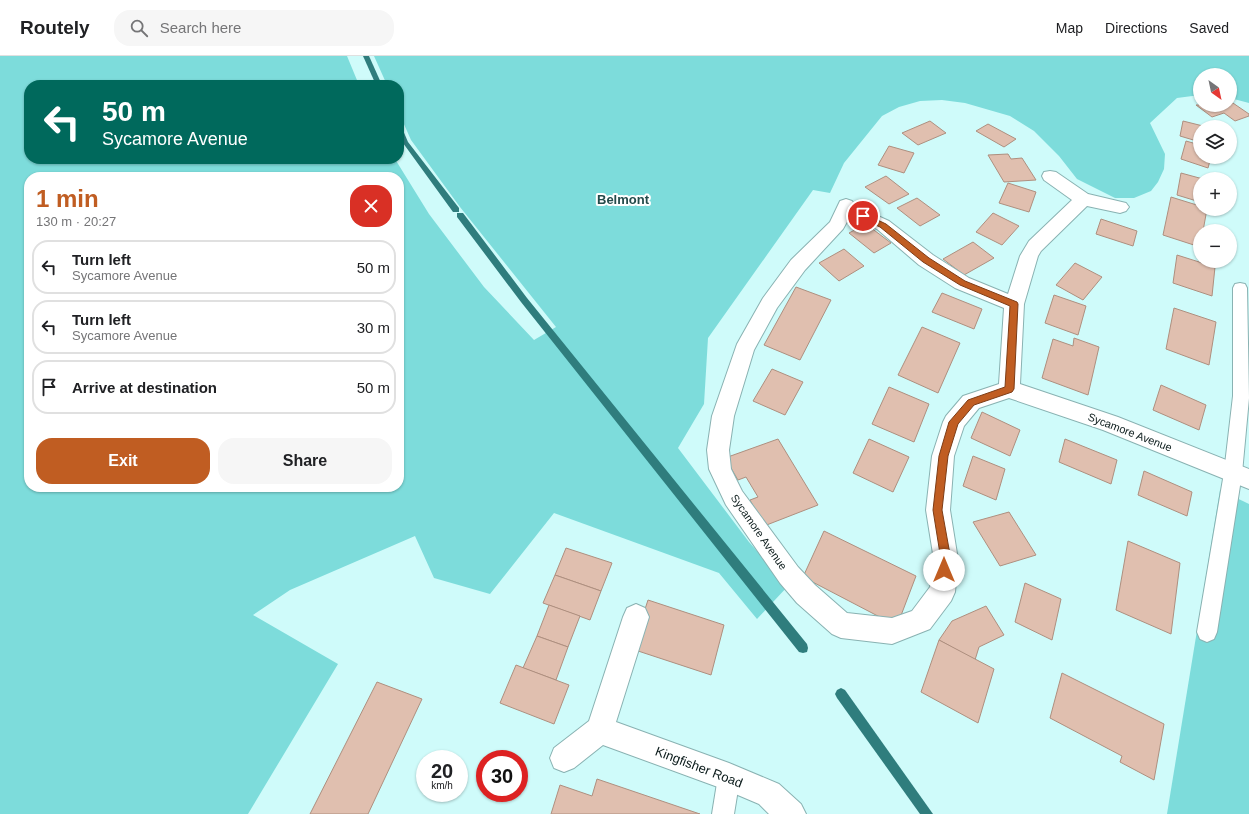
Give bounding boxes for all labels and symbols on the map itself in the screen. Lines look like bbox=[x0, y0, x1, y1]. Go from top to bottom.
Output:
north arrow bbox=[1193, 68, 1237, 112]
district label: Belmont bbox=[597, 192, 650, 207]
pin bbox=[846, 199, 880, 233]
street label: Sycamore Avenue bbox=[1086, 410, 1174, 454]
street label: Sycamore Avenue bbox=[729, 492, 789, 572]
position arrow bbox=[923, 549, 965, 591]
street label: Kingfisher Road bbox=[653, 743, 745, 791]
speed limit sign: 30 bbox=[476, 750, 528, 802]

